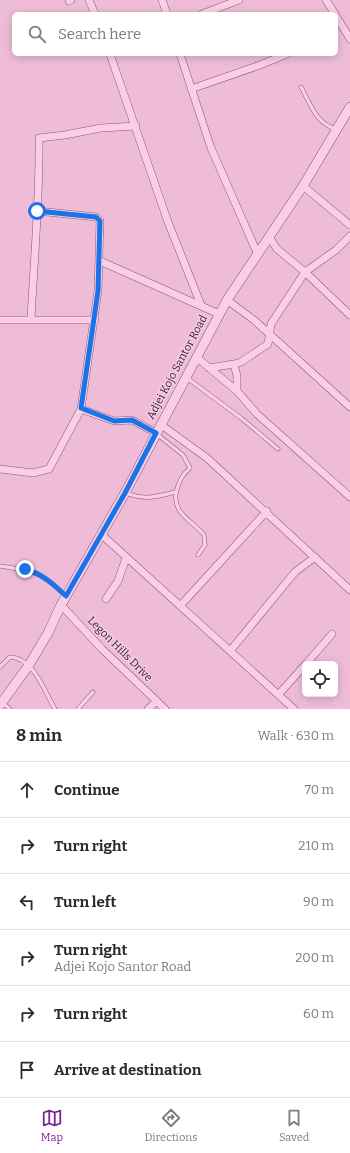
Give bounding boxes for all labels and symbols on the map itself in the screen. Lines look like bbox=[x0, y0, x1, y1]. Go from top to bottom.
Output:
route start bbox=[28, 202, 46, 220]
street label: Adjei Kojo Santor Road bbox=[144, 312, 210, 421]
route end bbox=[16, 560, 34, 578]
street label: Legon Hills Drive bbox=[85, 614, 155, 684]

